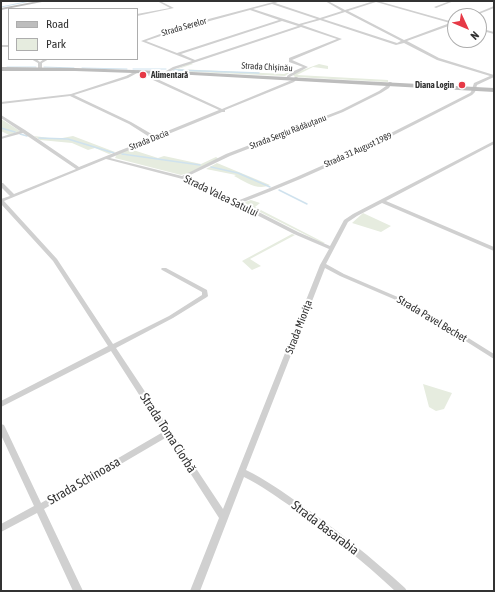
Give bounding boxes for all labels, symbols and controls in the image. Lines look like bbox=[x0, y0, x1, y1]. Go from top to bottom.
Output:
legend bbox=[8, 8, 138, 60]
north arrow bbox=[447, 8, 487, 48]
street label: Strada Serelor bbox=[160, 15, 208, 39]
text: Road bbox=[46, 17, 69, 31]
text: N bbox=[468, 29, 481, 42]
text: Park bbox=[46, 37, 66, 51]
street label: Strada Chișinău bbox=[241, 60, 293, 74]
marker: Alimentară bbox=[138, 70, 148, 80]
place label: Alimentară bbox=[151, 70, 188, 80]
place label: Diana Login bbox=[415, 80, 454, 90]
marker: Diana Login bbox=[457, 80, 467, 90]
street label: Strada Sergiu Rădăuțanu bbox=[248, 112, 328, 152]
street label: Strada Dacia bbox=[128, 127, 170, 153]
street label: Strada 31 August 1989 bbox=[322, 130, 394, 170]
street label: Strada Valea Satului bbox=[182, 172, 260, 220]
street label: Strada Pavel Bechet bbox=[394, 293, 470, 345]
street label: Strada Miorița bbox=[283, 298, 315, 356]
street label: Strada Toma Ciorbă bbox=[136, 390, 200, 476]
street label: Strada Schinoasa bbox=[45, 454, 123, 508]
street label: Strada Basarabia bbox=[288, 498, 362, 558]

